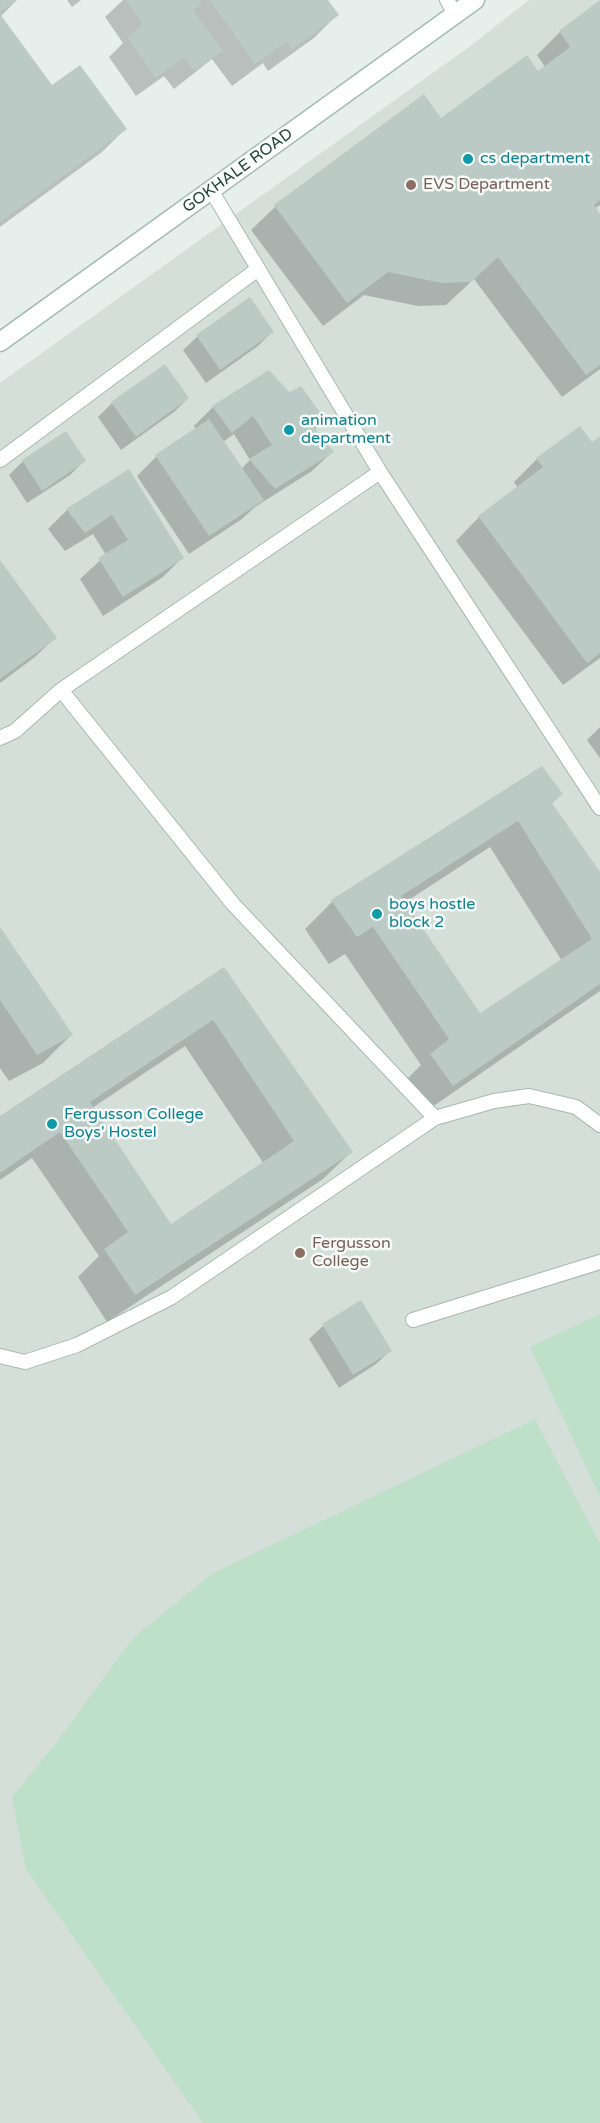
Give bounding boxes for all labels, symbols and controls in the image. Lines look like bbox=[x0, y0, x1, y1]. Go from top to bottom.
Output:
street label: GOKHALE ROAD bbox=[179, 125, 297, 217]
place label: cs department bbox=[480, 149, 590, 169]
marker: cs department bbox=[461, 152, 475, 166]
place label: EVS Department bbox=[423, 175, 550, 195]
marker: EVS Department bbox=[404, 178, 418, 192]
place label: animation department bbox=[301, 411, 391, 449]
marker: animation department bbox=[282, 423, 296, 437]
place label: boys hostle block 2 bbox=[389, 895, 475, 933]
marker: boys hostle block 2 bbox=[370, 907, 384, 921]
place label: Fergusson College Boys' Hostel bbox=[64, 1105, 204, 1143]
marker: Fergusson College Boys' Hostel bbox=[45, 1117, 59, 1131]
place label: Fergusson College bbox=[312, 1234, 391, 1272]
marker: Fergusson College bbox=[293, 1246, 307, 1260]

